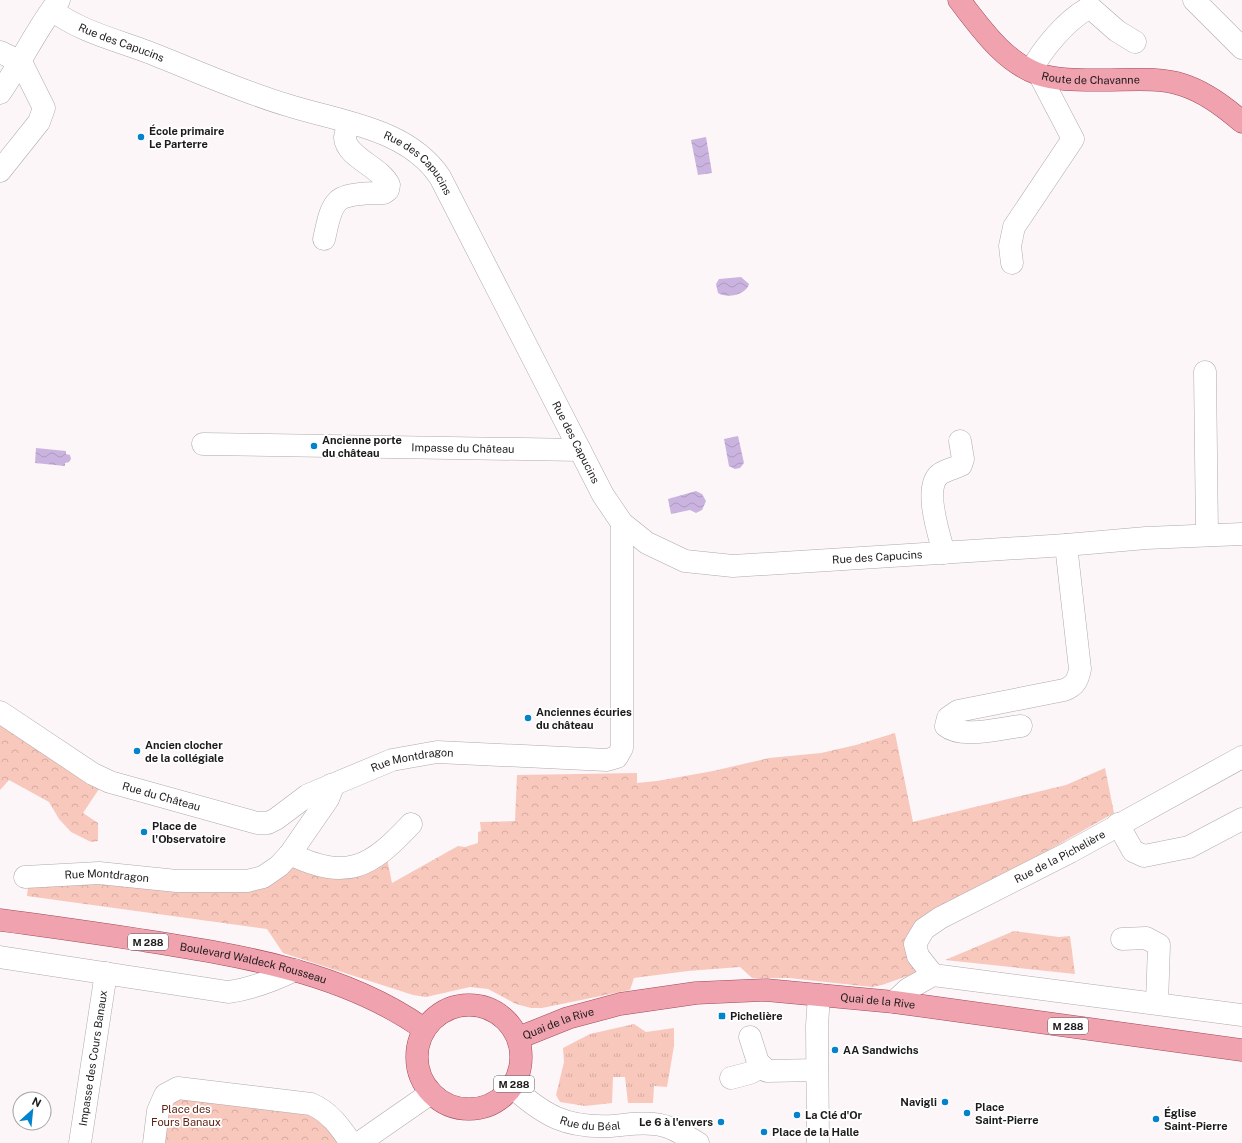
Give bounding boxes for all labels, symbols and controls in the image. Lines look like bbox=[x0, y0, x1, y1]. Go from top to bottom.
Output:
street label: Rue des Capucins bbox=[77, 21, 166, 64]
street label: Route de Chavanne bbox=[1040, 69, 1140, 86]
place label: École primaire Le Parterre bbox=[149, 124, 224, 150]
street label: Rue des Capucins bbox=[382, 129, 454, 197]
marker: École primaire Le Parterre bbox=[136, 132, 146, 142]
street label: Rue des Capucins bbox=[550, 399, 602, 486]
place label: Ancienne porte du château bbox=[322, 434, 402, 459]
marker: Ancienne porte du château bbox=[309, 441, 319, 451]
street label: Impasse du Château bbox=[411, 441, 515, 455]
street label: Rue des Capucins bbox=[832, 548, 923, 566]
place label: Anciennes écuries du château bbox=[536, 706, 632, 731]
marker: Anciennes écuries du château bbox=[523, 713, 533, 723]
place label: Ancien clocher de la collégiale bbox=[145, 739, 224, 764]
marker: Ancien clocher de la collégiale bbox=[132, 746, 142, 756]
street label: Rue Montdragon bbox=[369, 746, 454, 774]
street label: Rue du Château bbox=[121, 780, 202, 813]
place label: Place de l'Observatoire bbox=[152, 820, 226, 845]
marker: Place de l'Observatoire bbox=[139, 827, 149, 837]
street label: Rue de la Pichelière bbox=[1012, 828, 1107, 885]
street label: Rue Montdragon bbox=[64, 867, 150, 884]
road number: M 288 bbox=[128, 934, 168, 950]
street label: Boulevard Waldeck Rousseau bbox=[179, 940, 328, 986]
street label: Impasse des Cours Banaux bbox=[77, 989, 109, 1127]
street label: Quai de la Rive bbox=[840, 991, 916, 1011]
street label: Quai de la Rive bbox=[521, 1005, 595, 1042]
place label: Pichelière bbox=[730, 1010, 783, 1022]
marker: Pichelière bbox=[717, 1011, 727, 1021]
road number: M 288 bbox=[1048, 1018, 1088, 1034]
place label: AA Sandwichs bbox=[843, 1044, 919, 1056]
marker: AA Sandwichs bbox=[830, 1045, 840, 1055]
road number: M 288 bbox=[494, 1076, 534, 1092]
north arrow bbox=[12, 1091, 52, 1131]
text: N bbox=[30, 1095, 43, 1109]
place label: Navigli bbox=[900, 1096, 937, 1108]
marker: Navigli bbox=[940, 1097, 950, 1107]
place label: Place Saint-Pierre bbox=[975, 1101, 1039, 1126]
park label: Place des Fours Banaux bbox=[151, 1103, 221, 1128]
place label: Église Saint-Pierre bbox=[1164, 1106, 1228, 1132]
marker: Place Saint-Pierre bbox=[962, 1108, 972, 1118]
place label: La Clé d'Or bbox=[805, 1109, 863, 1121]
marker: La Clé d'Or bbox=[792, 1110, 802, 1120]
street label: Rue du Béal bbox=[558, 1114, 621, 1132]
marker: Église Saint-Pierre bbox=[1151, 1114, 1161, 1124]
place label: Le 6 à l'envers bbox=[639, 1116, 713, 1128]
marker: Le 6 à l'envers bbox=[716, 1117, 726, 1127]
place label: Place de la Halle bbox=[772, 1126, 859, 1138]
marker: Place de la Halle bbox=[759, 1127, 769, 1137]

